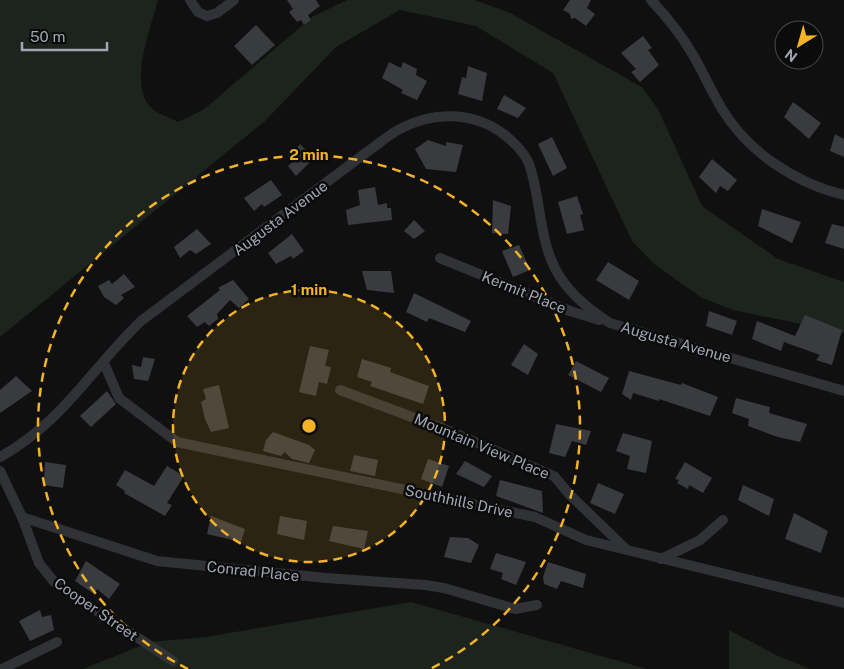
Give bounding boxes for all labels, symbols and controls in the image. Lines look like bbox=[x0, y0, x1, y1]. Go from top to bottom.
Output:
scale bar bbox=[22, 20, 108, 52]
north arrow bbox=[774, 20, 824, 70]
text: 50 m bbox=[30, 28, 65, 45]
text: N bbox=[782, 46, 800, 65]
text: 2 min bbox=[289, 146, 329, 163]
street label: Augusta Avenue bbox=[229, 177, 331, 259]
street label: Kermit Place bbox=[479, 267, 569, 317]
text: 1 min bbox=[291, 281, 327, 298]
street label: Augusta Avenue bbox=[619, 318, 733, 366]
street label: Mountain View Place bbox=[412, 410, 552, 482]
centre of rings bbox=[300, 417, 318, 435]
street label: Southhills Drive bbox=[403, 481, 515, 521]
street label: Conrad Place bbox=[206, 558, 300, 584]
street label: Cooper Street bbox=[51, 574, 141, 644]

